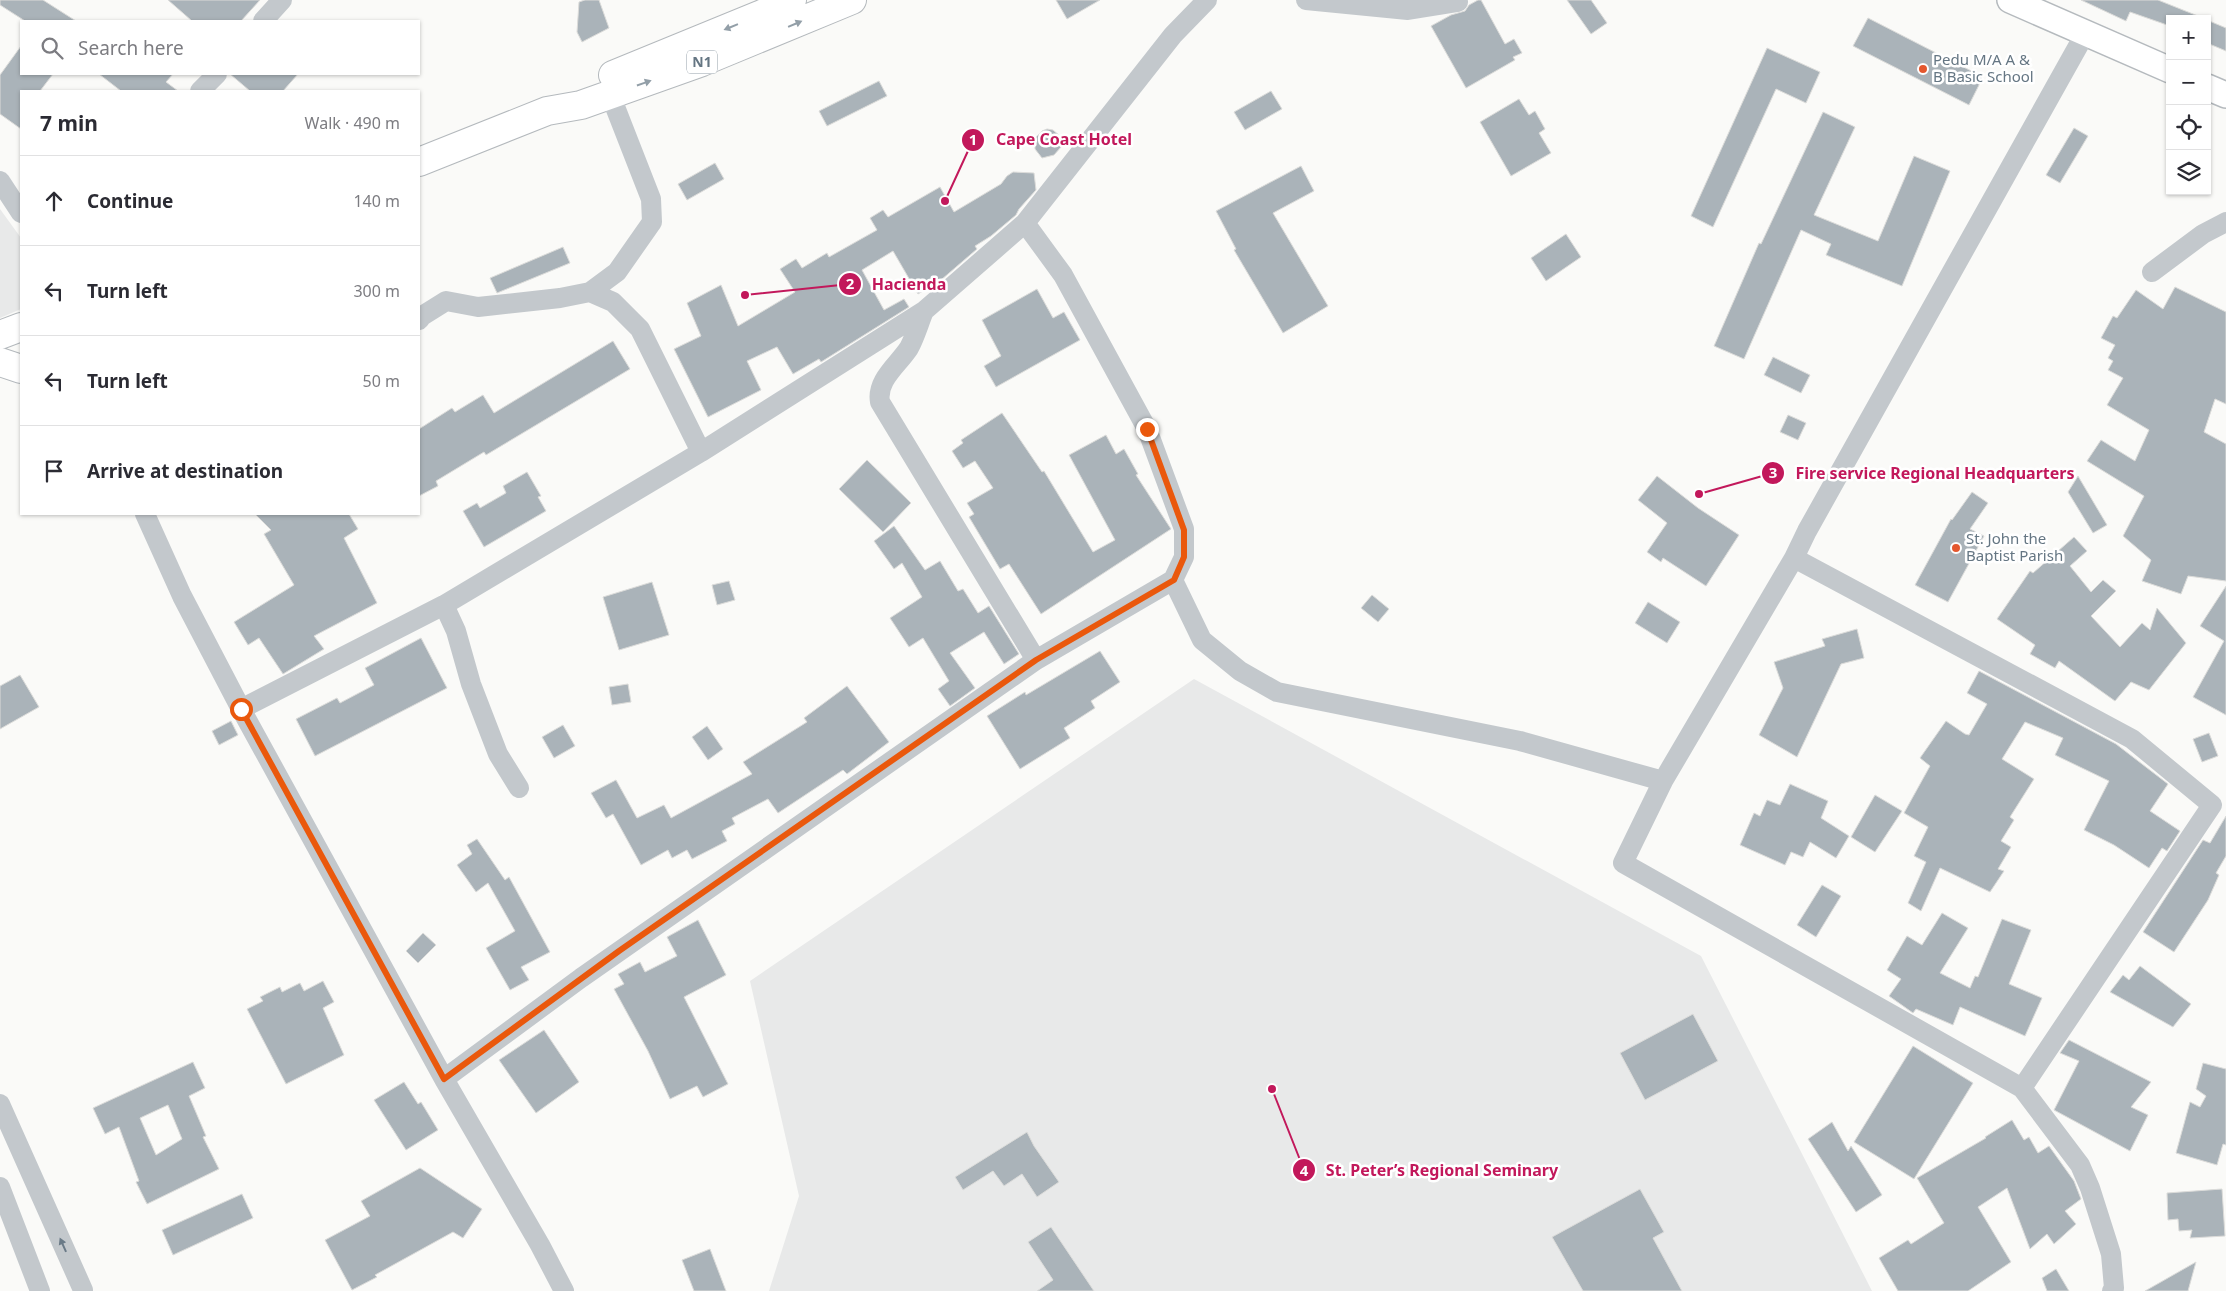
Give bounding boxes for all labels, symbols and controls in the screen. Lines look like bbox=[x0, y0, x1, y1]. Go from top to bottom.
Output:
map controls bbox=[2166, 15, 2211, 195]
button: + bbox=[2166, 15, 2211, 60]
search box bbox=[20, 20, 420, 75]
one-way arrow bbox=[788, 20, 803, 28]
one-way arrow bbox=[724, 23, 738, 31]
icon: search bbox=[38, 34, 66, 62]
text: Search here bbox=[78, 35, 184, 61]
place label: Pedu M/A A & B Basic School bbox=[1933, 49, 2034, 86]
road number: N1 bbox=[687, 51, 717, 74]
button: − bbox=[2166, 60, 2211, 105]
marker: Pedu M/A A & B Basic School bbox=[1917, 63, 1929, 75]
one-way arrow bbox=[636, 79, 651, 86]
button: locate bbox=[2166, 105, 2211, 150]
text: 7 min bbox=[40, 109, 98, 137]
text: Walk · 490 m bbox=[305, 112, 400, 134]
callout: Cape Coast Hotel bbox=[961, 124, 1142, 155]
text: Cape Coast Hotel bbox=[996, 128, 1132, 150]
text: 1 bbox=[969, 129, 977, 149]
button: layers bbox=[2166, 150, 2211, 195]
icon: ahead bbox=[40, 187, 68, 215]
text: Continue bbox=[87, 188, 173, 214]
text: 140 m bbox=[353, 190, 400, 212]
callout: Hacienda bbox=[837, 269, 957, 300]
text: 2 bbox=[846, 273, 855, 293]
text: Hacienda bbox=[872, 273, 946, 295]
icon: left bbox=[40, 277, 68, 305]
text: Turn left bbox=[87, 278, 168, 304]
text: 300 m bbox=[353, 280, 400, 302]
icon: left bbox=[40, 367, 68, 395]
text: Turn left bbox=[87, 368, 168, 394]
text: 50 m bbox=[363, 370, 400, 392]
route end bbox=[1136, 418, 1159, 441]
icon: arrive bbox=[40, 457, 68, 485]
callout: Fire service Regional Headquarters bbox=[1761, 457, 2085, 488]
text: Arrive at destination bbox=[87, 458, 283, 484]
text: 3 bbox=[1769, 462, 1777, 482]
text: Fire service Regional Headquarters bbox=[1795, 462, 2075, 484]
place label: St. John the Baptist Parish bbox=[1966, 528, 2063, 565]
marker: St. John the Baptist Parish bbox=[1950, 542, 1962, 554]
route start bbox=[230, 698, 253, 721]
callout: St. Peter’s Regional Seminary bbox=[1291, 1155, 1569, 1186]
text: St. Peter’s Regional Seminary bbox=[1326, 1159, 1559, 1181]
text: 4 bbox=[1300, 1160, 1309, 1180]
one-way arrow bbox=[59, 1238, 67, 1252]

